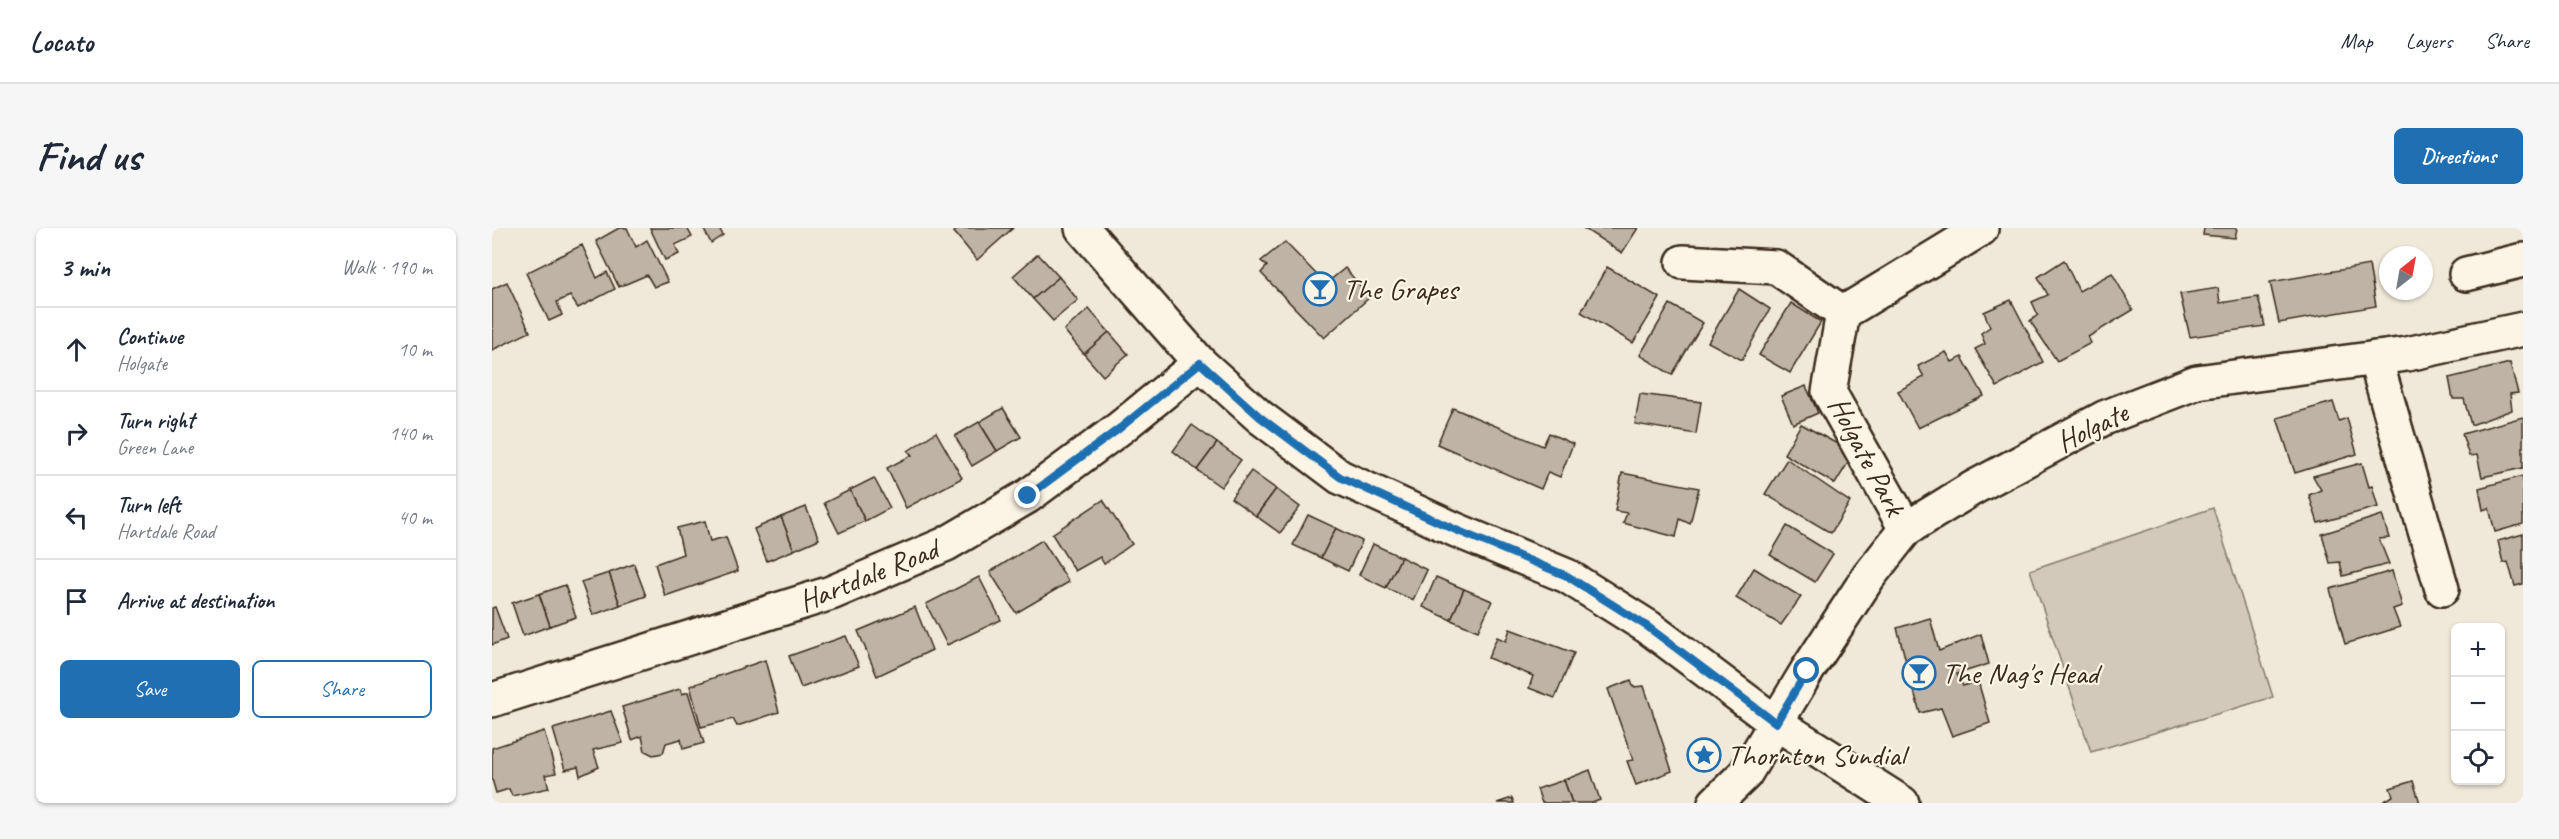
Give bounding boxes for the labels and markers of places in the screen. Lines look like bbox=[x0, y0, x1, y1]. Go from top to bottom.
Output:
place label: The Grapes bbox=[1343, 270, 1460, 308]
bar icon: The Grapes bbox=[1302, 271, 1338, 307]
place label: The Nag's Head bbox=[1942, 654, 2103, 692]
bar icon: The Nag's Head bbox=[1901, 655, 1937, 691]
place label: Thornton Sundial bbox=[1727, 736, 1910, 774]
place icon: Thornton Sundial bbox=[1686, 737, 1722, 773]

